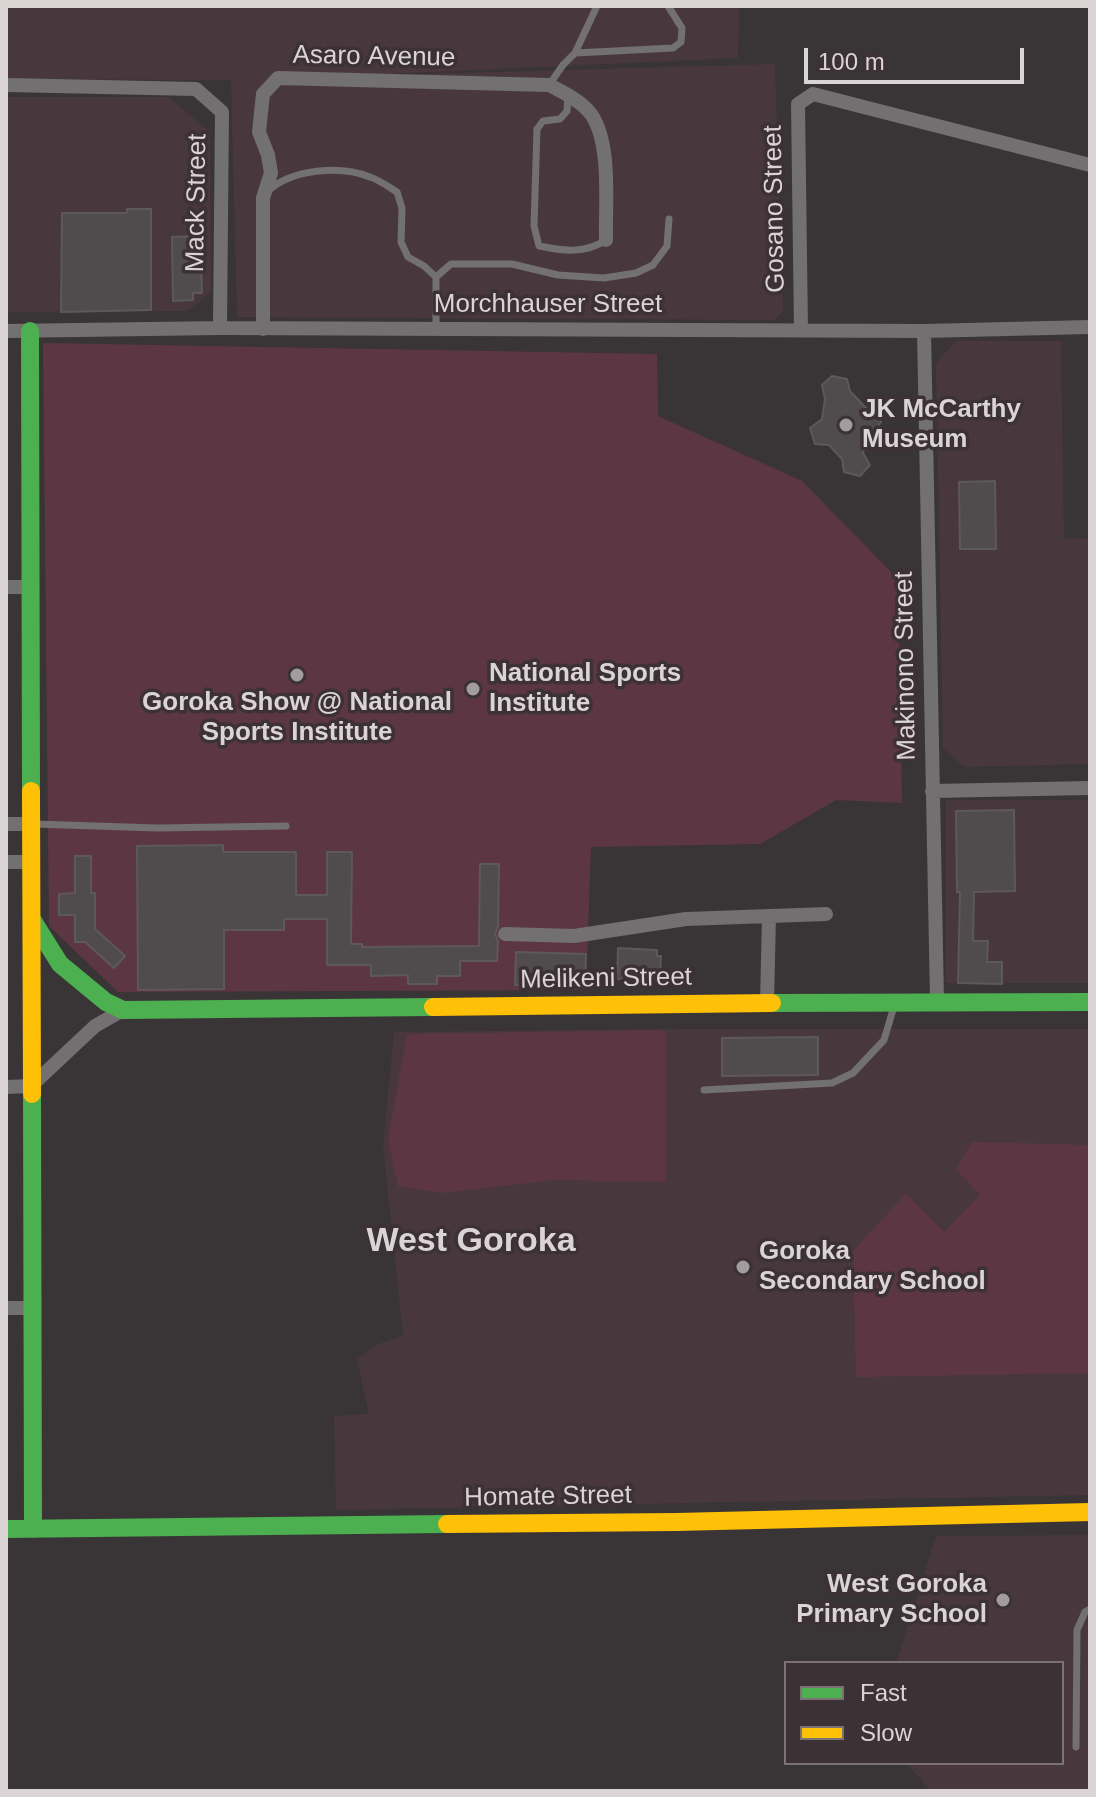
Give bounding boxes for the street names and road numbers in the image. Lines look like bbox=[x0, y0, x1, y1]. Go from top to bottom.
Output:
street label: Asaro Avenue bbox=[292, 40, 456, 74]
street label: Gosano Street bbox=[758, 125, 792, 293]
street label: Mack Street bbox=[180, 133, 214, 273]
street label: Morchhauser Street bbox=[434, 289, 662, 321]
street label: Makinono Street bbox=[889, 571, 923, 761]
street label: Melikeni Street bbox=[520, 962, 692, 996]
street label: Homate Street bbox=[464, 1480, 632, 1514]

